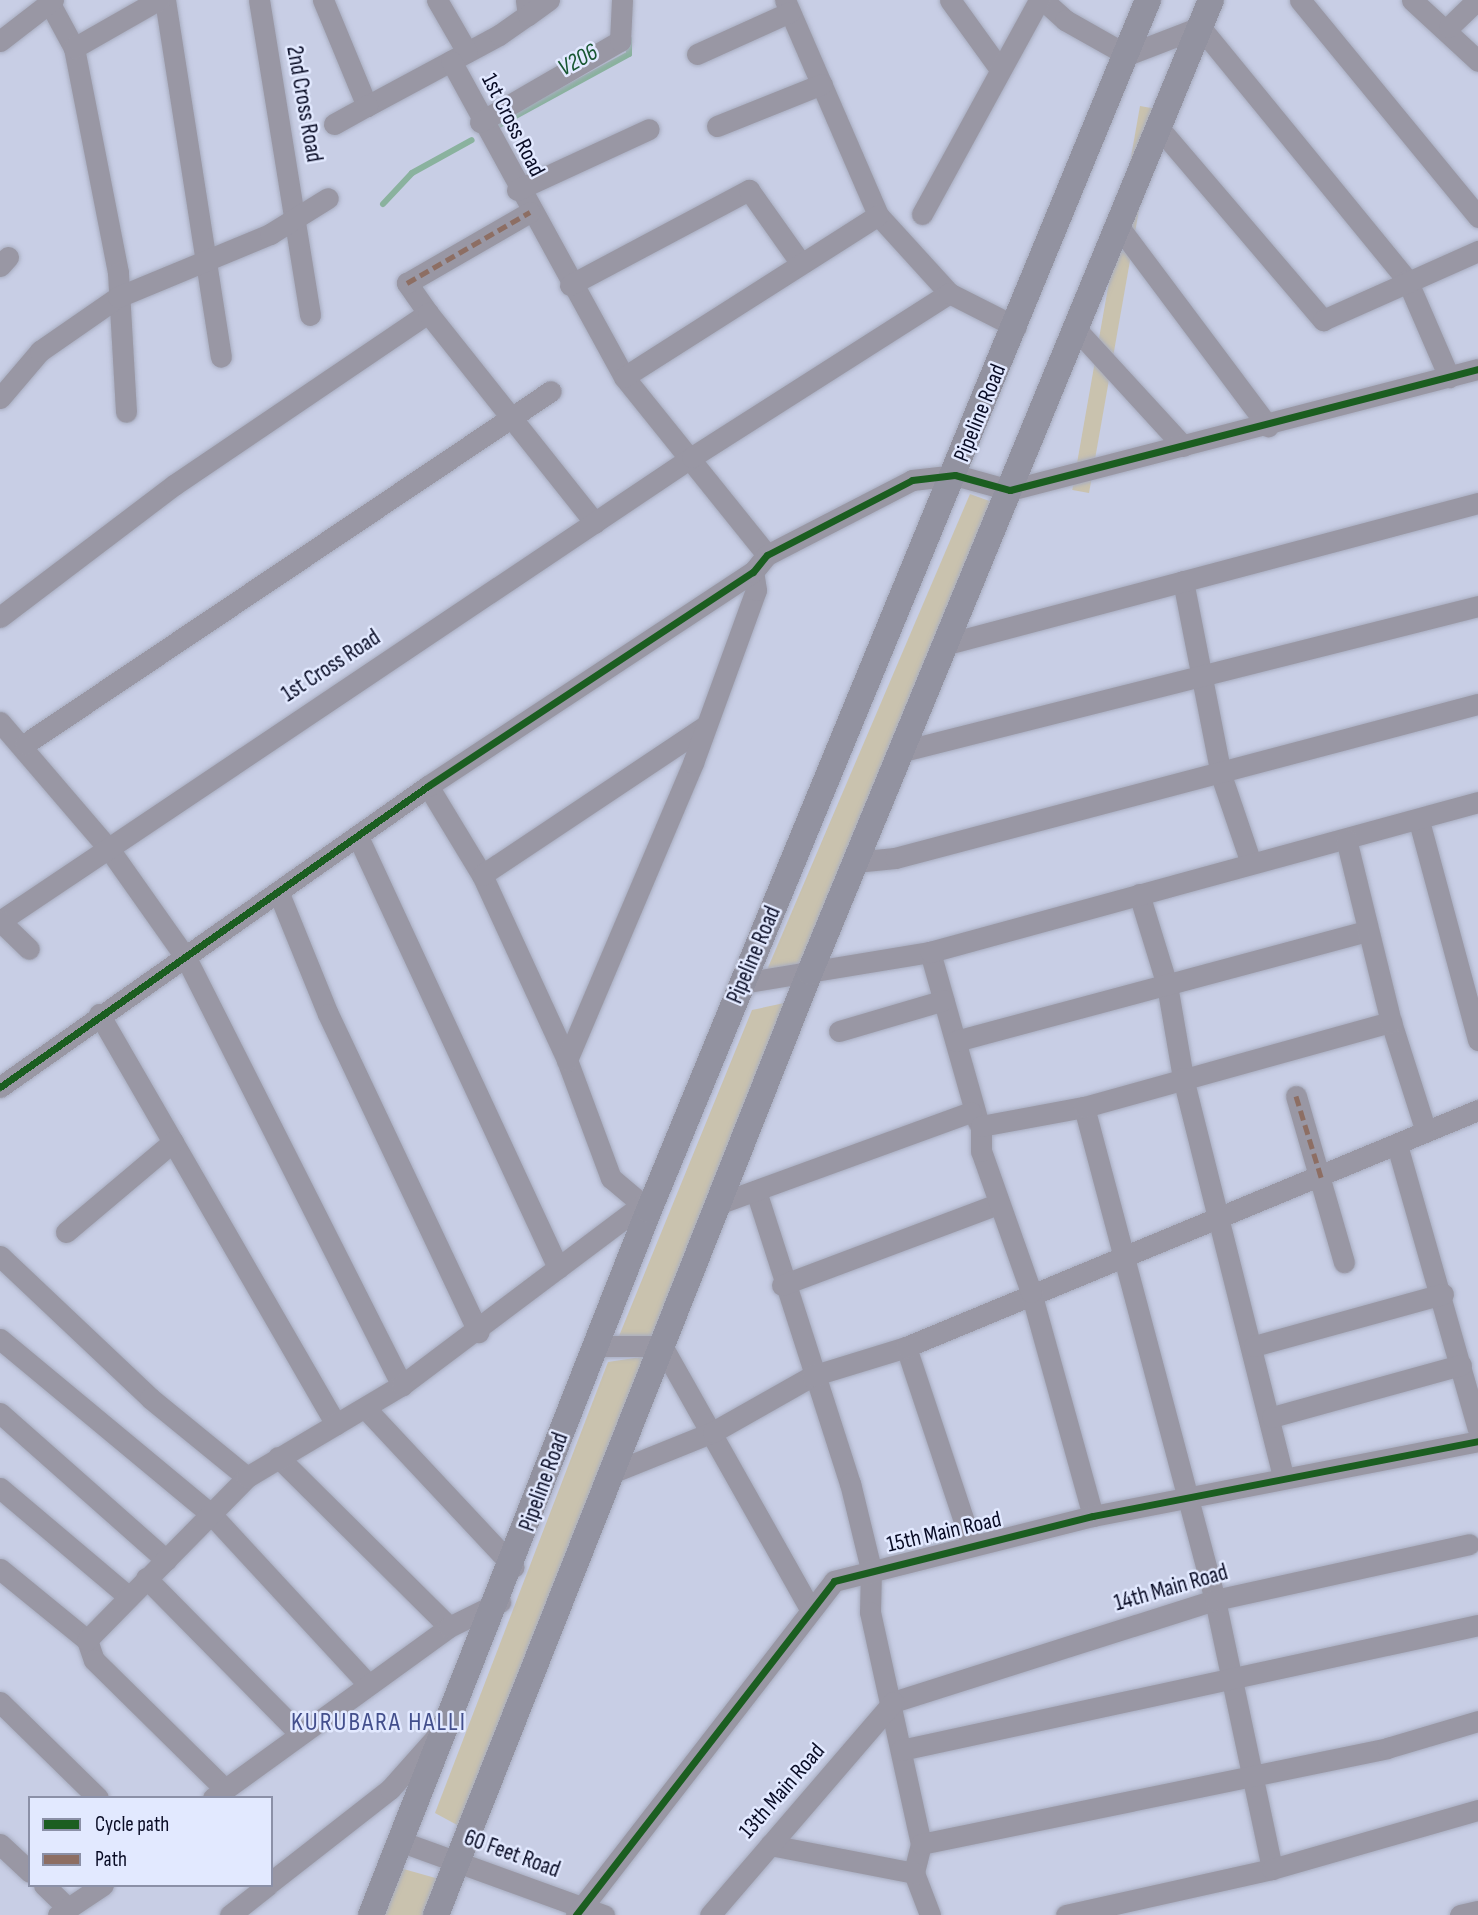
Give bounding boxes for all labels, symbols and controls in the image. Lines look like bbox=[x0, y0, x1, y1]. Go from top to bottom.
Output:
water label: V206 bbox=[553, 37, 603, 83]
street label: 2nd Cross Road bbox=[280, 44, 328, 164]
street label: 1st Cross Road bbox=[475, 69, 551, 181]
street label: Pipeline Road bbox=[948, 360, 1012, 466]
street label: 1st Cross Road bbox=[276, 624, 386, 708]
street label: Pipeline Road bbox=[721, 902, 787, 1008]
street label: Pipeline Road bbox=[513, 1429, 575, 1535]
street label: 15th Main Road bbox=[884, 1505, 1004, 1559]
street label: 14th Main Road bbox=[1111, 1559, 1231, 1617]
district label: KURUBARA HALLI bbox=[293, 1707, 465, 1739]
street label: 13th Main Road bbox=[733, 1738, 831, 1844]
legend bbox=[28, 1796, 273, 1887]
text: Cycle path bbox=[95, 1812, 169, 1837]
street label: 60 Feet Road bbox=[460, 1824, 564, 1884]
text: Path bbox=[95, 1847, 127, 1872]

